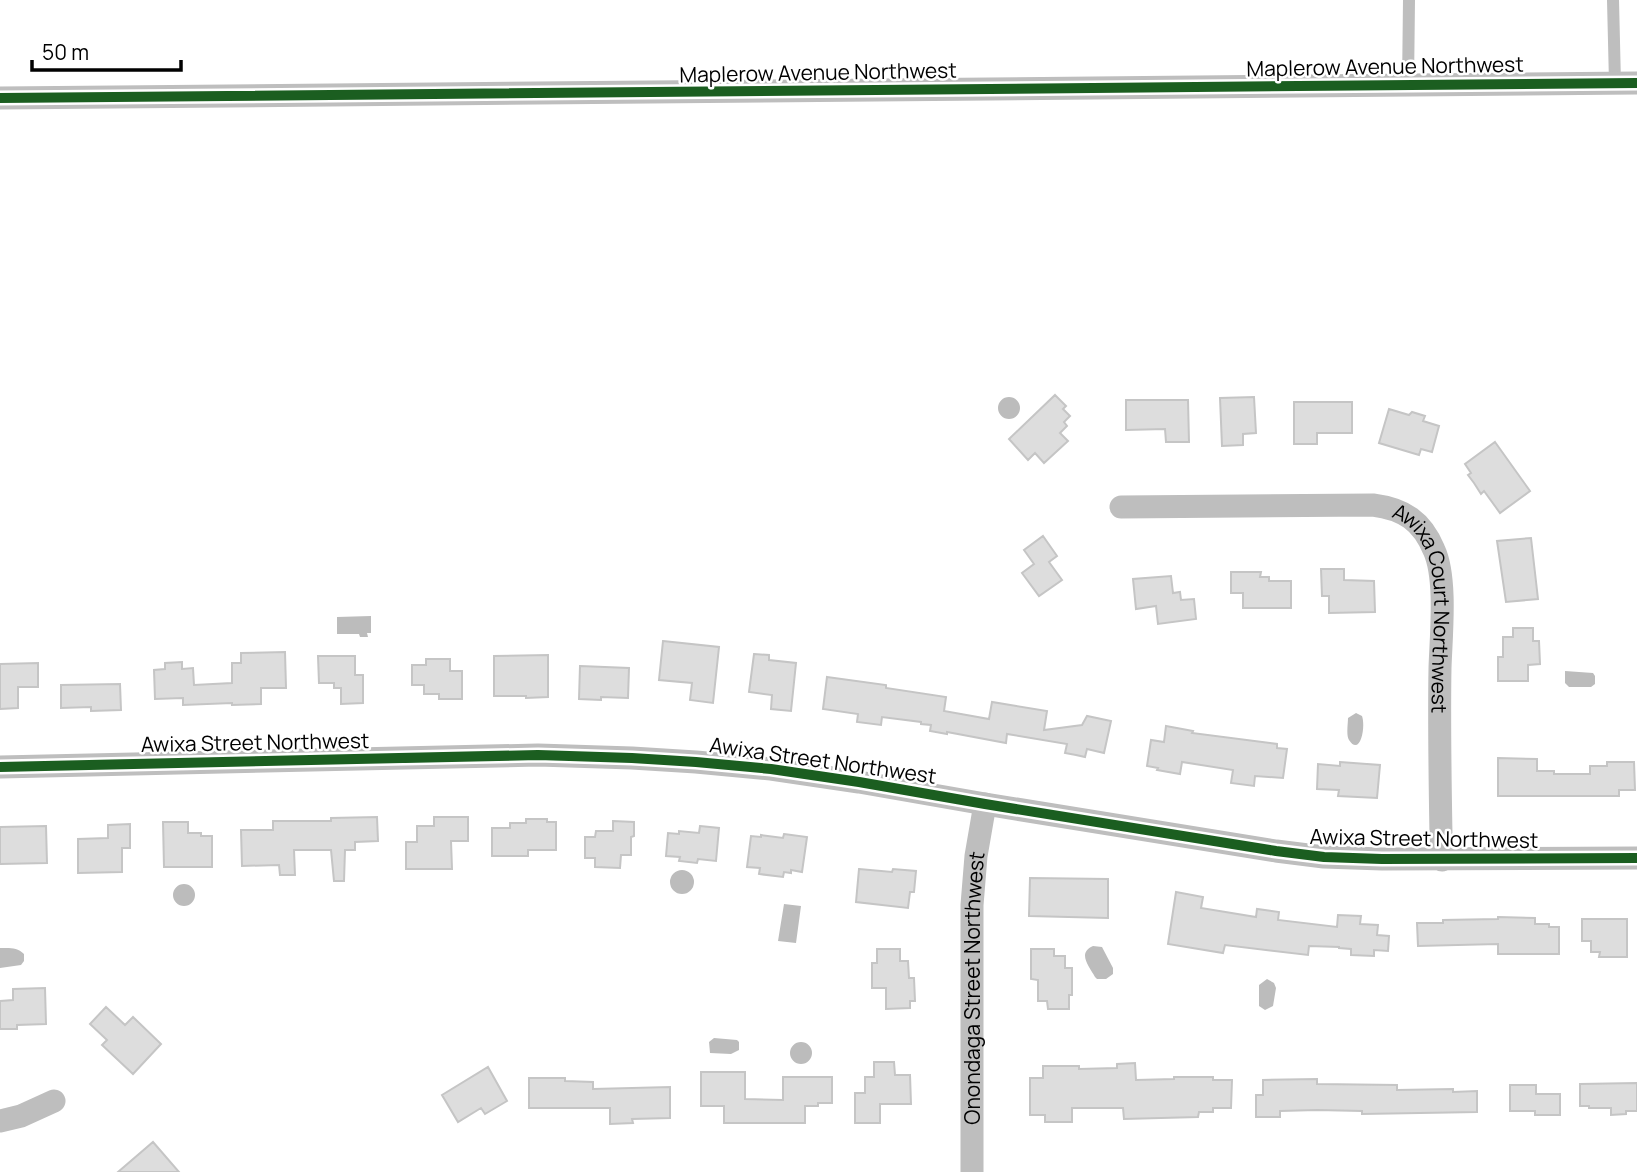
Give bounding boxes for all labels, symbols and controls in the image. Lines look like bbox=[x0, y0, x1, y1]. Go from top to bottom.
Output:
scale bar bbox=[32, 28, 180, 72]
text: 50 m bbox=[42, 38, 89, 66]
street label: Maplerow Avenue Northwest bbox=[1246, 50, 1524, 82]
street label: Maplerow Avenue Northwest bbox=[679, 56, 957, 88]
street label: Awixa Court Northwest bbox=[1388, 497, 1456, 713]
street label: Awixa Street Northwest bbox=[140, 726, 370, 758]
street label: Awixa Street Northwest bbox=[708, 730, 938, 790]
street label: Awixa Street Northwest bbox=[1309, 822, 1539, 854]
street label: Onondaga Street Northwest bbox=[958, 849, 991, 1125]

